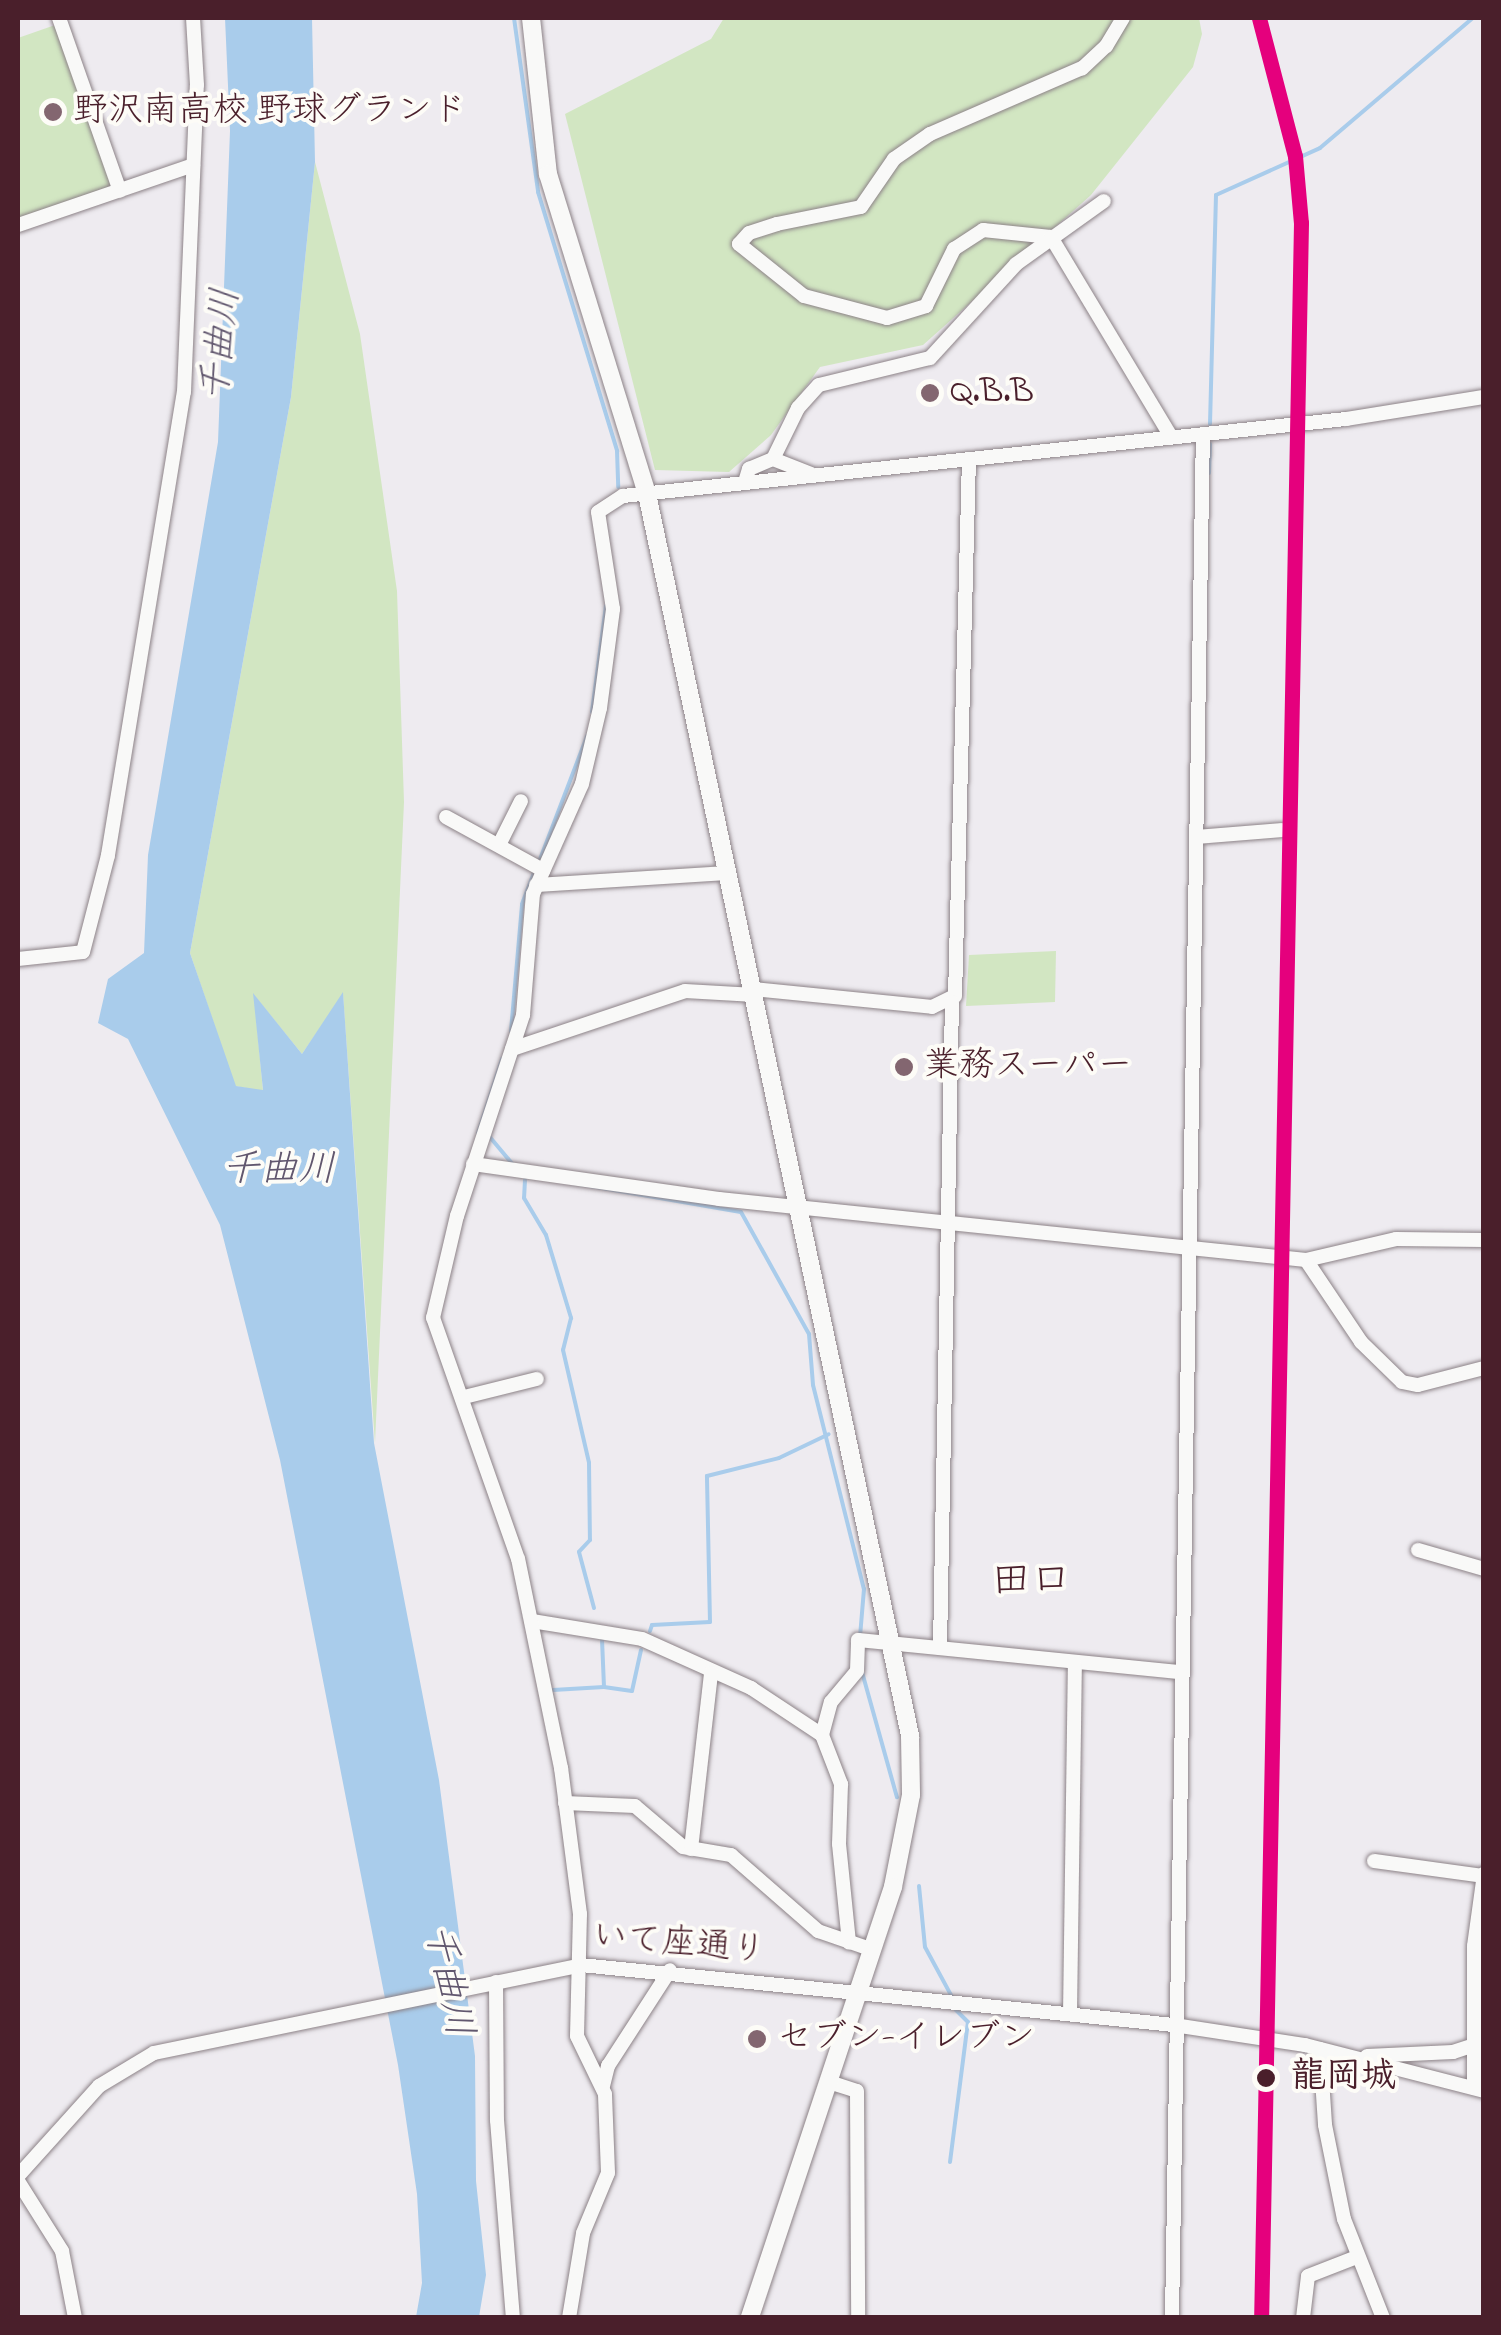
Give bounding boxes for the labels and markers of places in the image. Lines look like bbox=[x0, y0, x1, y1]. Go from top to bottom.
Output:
place label: 野沢南高校 野球グランド bbox=[73, 91, 467, 133]
marker: 野沢南高校 野球グランド bbox=[42, 101, 64, 123]
place label: Q.B.B bbox=[950, 372, 1034, 414]
marker: Q.B.B bbox=[919, 382, 941, 404]
place label: 業務スーパー bbox=[924, 1046, 1133, 1088]
marker: 業務スーパー bbox=[893, 1056, 915, 1078]
place label: セブン-イレブン bbox=[777, 2018, 1035, 2060]
marker: セブン-イレブン bbox=[746, 2028, 768, 2050]
place label: 龍岡城 bbox=[1291, 2057, 1396, 2099]
marker: 龍岡城 bbox=[1250, 2062, 1282, 2094]

